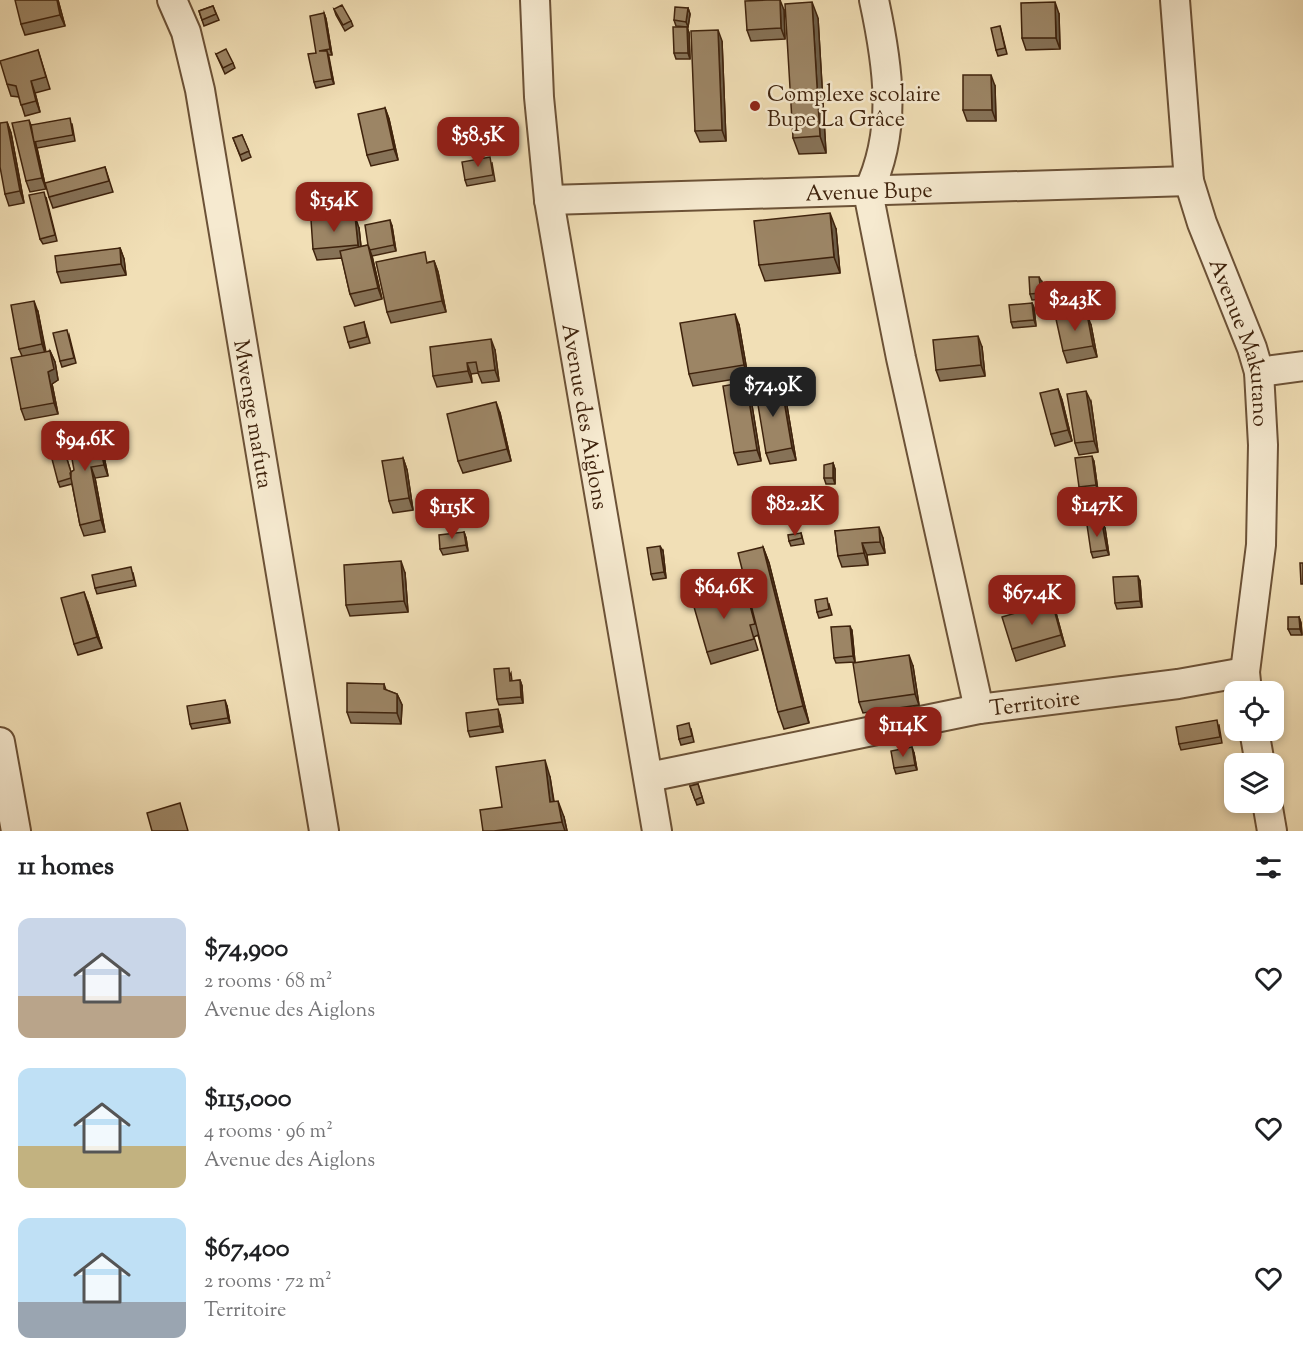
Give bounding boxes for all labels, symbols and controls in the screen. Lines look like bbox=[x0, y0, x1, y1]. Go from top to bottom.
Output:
place label: Complexe scolaire Bupe La Grâce bbox=[767, 80, 940, 137]
marker: Complexe scolaire Bupe La Grâce bbox=[748, 99, 762, 113]
pin: $58.5K bbox=[429, 117, 527, 168]
text: $58.5K bbox=[451, 122, 505, 151]
street label: Avenue Bupe bbox=[805, 176, 933, 211]
pin: $154K bbox=[292, 182, 376, 233]
text: $154K bbox=[310, 187, 358, 216]
street label: Avenue Makutano bbox=[1199, 254, 1275, 428]
pin: $243K bbox=[1033, 281, 1117, 332]
text: $243K bbox=[1049, 286, 1101, 315]
street label: Avenue des Aiglons bbox=[551, 321, 615, 512]
street label: Mwenge mafuta bbox=[223, 337, 279, 491]
pin: $74.9K bbox=[724, 367, 822, 418]
text: $74.9K bbox=[744, 372, 802, 401]
pin: $94.6K bbox=[36, 421, 134, 472]
text: $94.6K bbox=[55, 426, 115, 455]
pin: $82.2K bbox=[746, 486, 844, 537]
pin: $147K bbox=[1055, 487, 1139, 538]
pin: $115K bbox=[410, 489, 494, 540]
text: $82.2K bbox=[766, 491, 824, 520]
text: $147K bbox=[1071, 492, 1123, 521]
text: $115K bbox=[429, 494, 475, 523]
pin: $64.6K bbox=[675, 569, 773, 620]
text: $64.6K bbox=[694, 574, 754, 603]
pin: $67.4K bbox=[983, 575, 1081, 626]
text: $67.4K bbox=[1002, 580, 1062, 609]
map controls bbox=[1224, 681, 1284, 813]
button: locate bbox=[1224, 681, 1284, 741]
street label: Territoire bbox=[988, 683, 1082, 727]
pin: $114K bbox=[861, 707, 945, 758]
text: $114K bbox=[879, 712, 927, 741]
button: layers bbox=[1224, 753, 1284, 813]
text: 11 homes bbox=[18, 849, 114, 886]
icon: filters bbox=[1252, 851, 1285, 884]
text: $74,900 bbox=[204, 931, 288, 968]
icon: home bbox=[66, 942, 138, 1014]
icon: heart bbox=[1252, 962, 1285, 995]
text: 2 rooms · 68 m² bbox=[204, 968, 332, 997]
text: Avenue des Aiglons bbox=[204, 997, 375, 1026]
text: $115,000 bbox=[204, 1081, 291, 1118]
icon: home bbox=[66, 1092, 138, 1164]
icon: heart bbox=[1252, 1112, 1285, 1145]
text: 4 rooms · 96 m² bbox=[204, 1118, 333, 1147]
text: Avenue des Aiglons bbox=[204, 1147, 375, 1176]
text: $67,400 bbox=[204, 1231, 290, 1268]
icon: home bbox=[66, 1242, 138, 1314]
icon: heart bbox=[1252, 1262, 1285, 1295]
text: 2 rooms · 72 m² bbox=[204, 1268, 332, 1297]
text: Territoire bbox=[204, 1297, 286, 1326]

